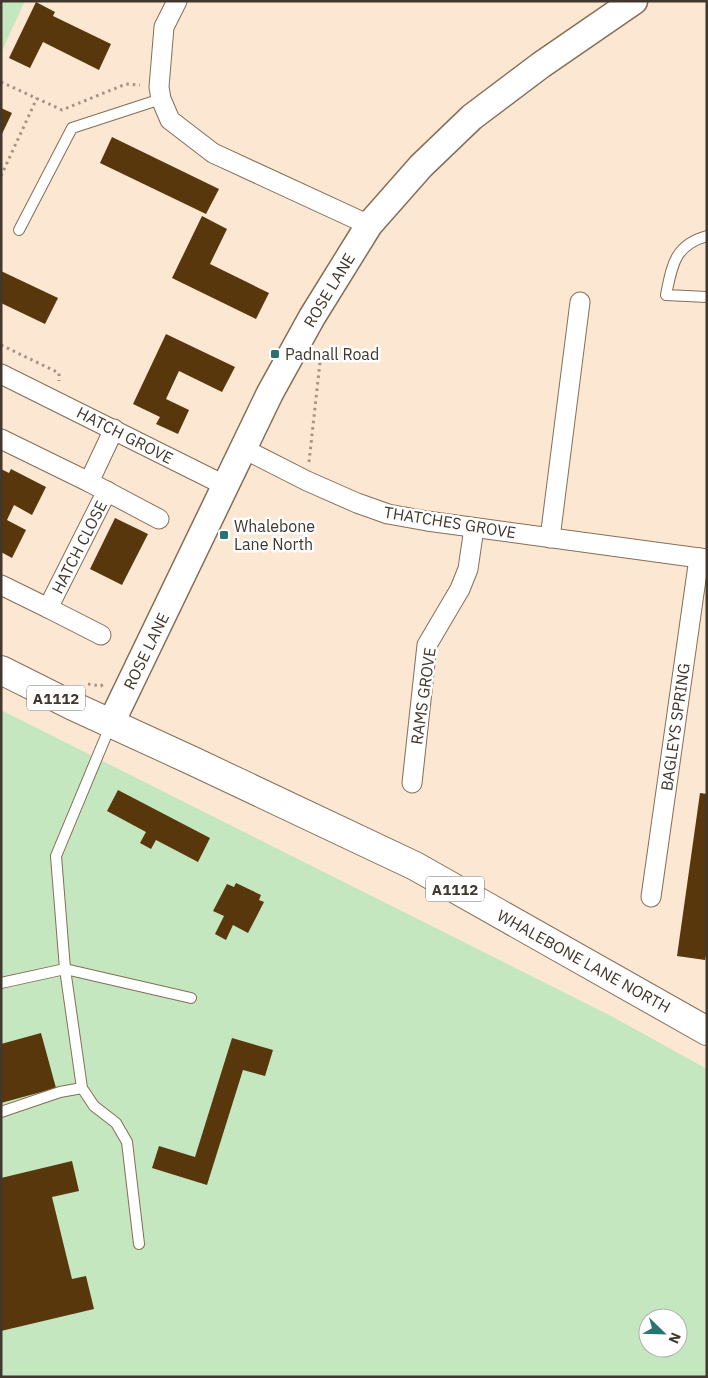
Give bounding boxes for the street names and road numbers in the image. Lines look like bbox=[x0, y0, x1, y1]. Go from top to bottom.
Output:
street label: ROSE LANE bbox=[299, 249, 359, 331]
street label: HATCH GROVE bbox=[73, 402, 177, 468]
street label: HATCH CLOSE bbox=[47, 497, 111, 597]
street label: THATCHES GROVE bbox=[382, 502, 518, 542]
street label: ROSE LANE bbox=[119, 609, 173, 693]
street label: RAMS GROVE bbox=[406, 646, 440, 746]
street label: BAGLEYS SPRING bbox=[656, 662, 694, 792]
road number: A1112 bbox=[27, 686, 85, 710]
road number: A1112 bbox=[426, 876, 484, 902]
street label: WHALEBONE LANE NORTH bbox=[494, 905, 674, 1017]

